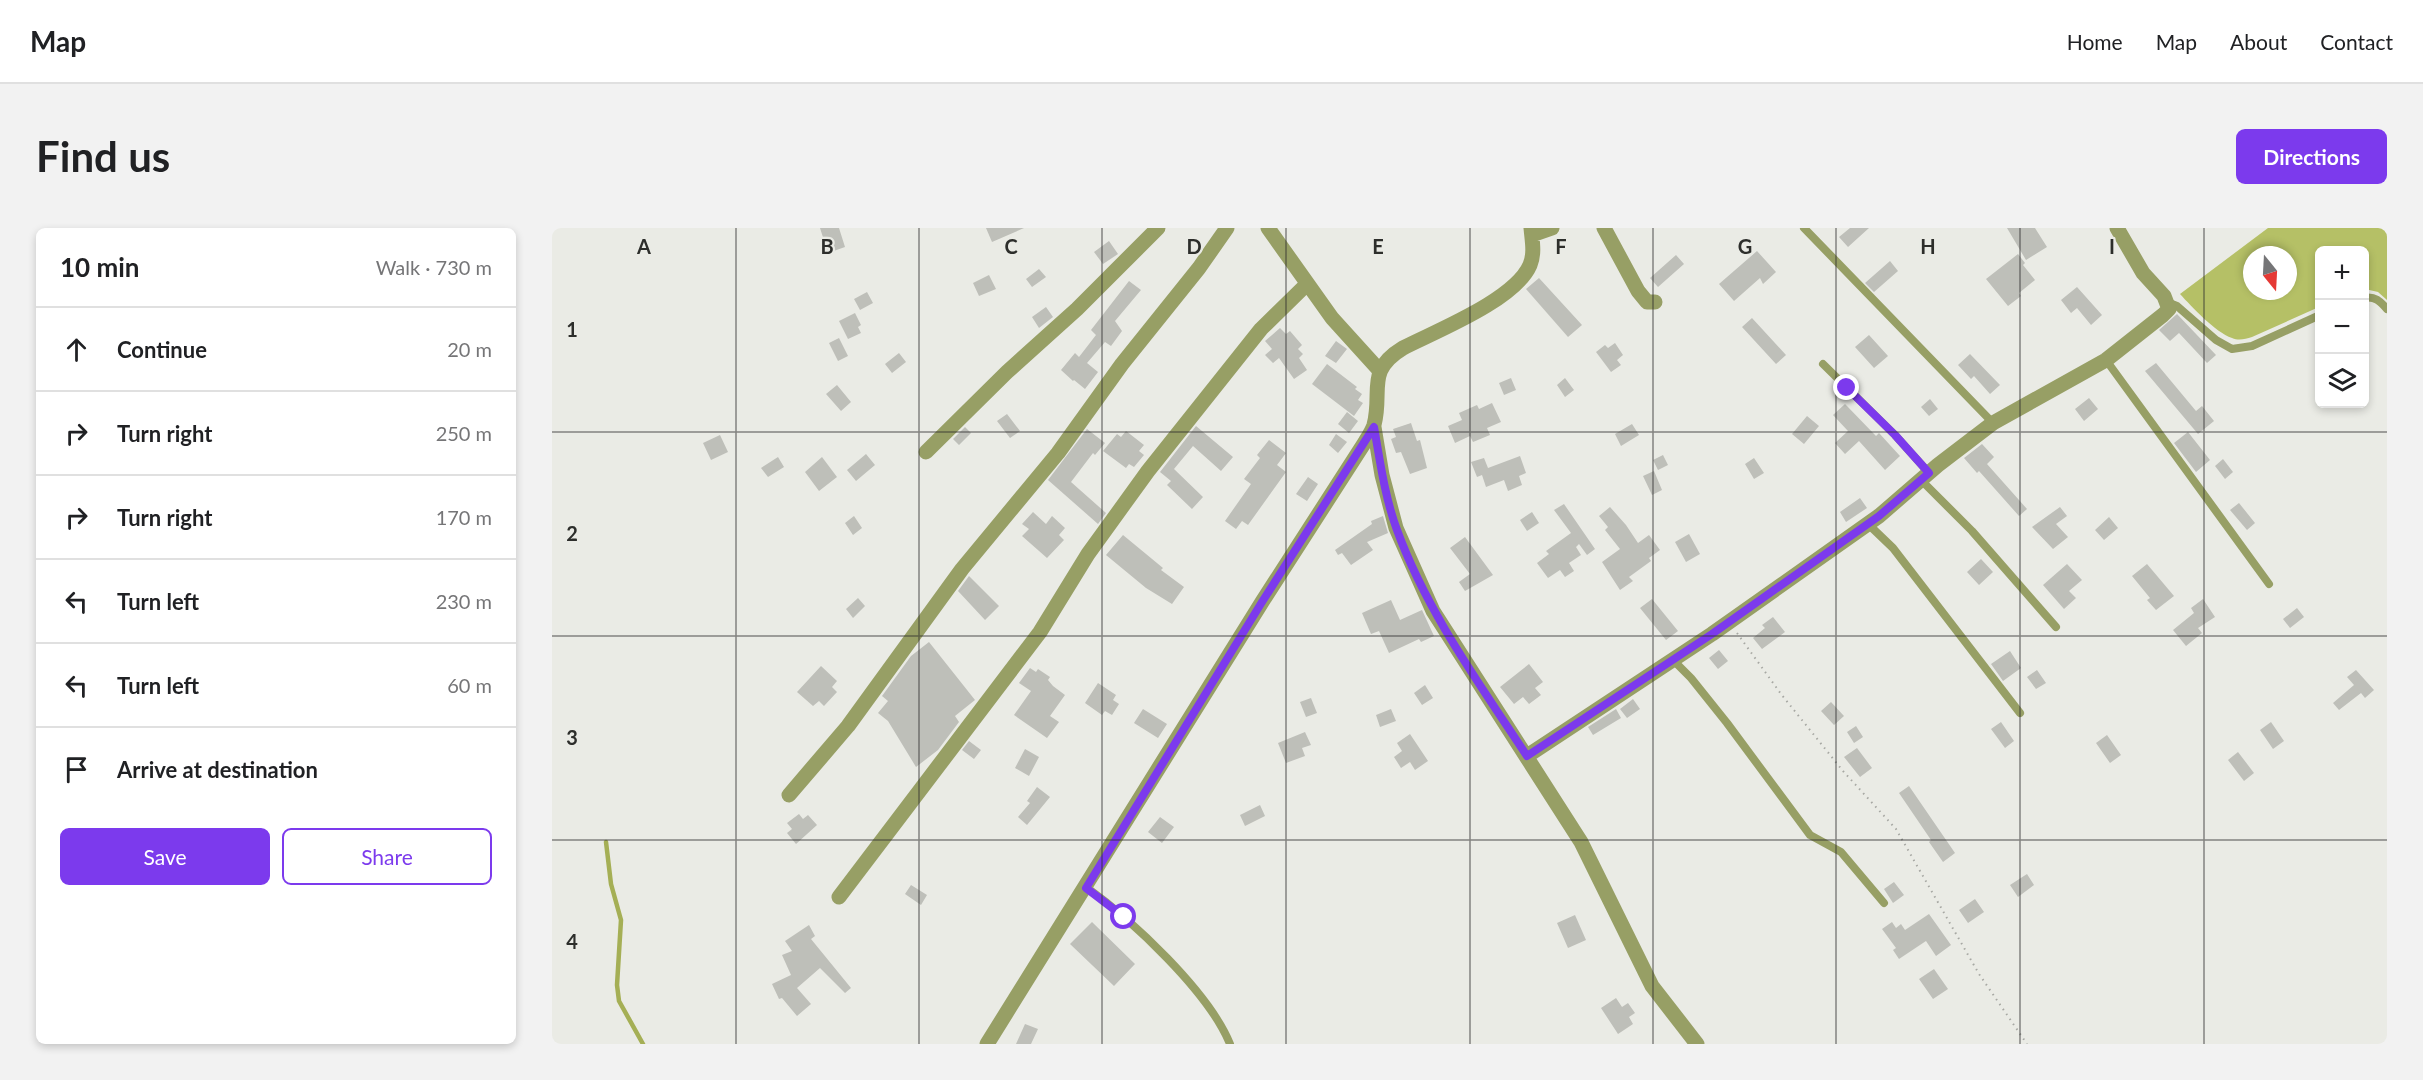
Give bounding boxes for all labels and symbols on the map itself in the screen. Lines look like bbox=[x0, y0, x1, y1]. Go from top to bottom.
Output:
text: A bbox=[636, 234, 651, 258]
text: B bbox=[820, 234, 834, 258]
text: C bbox=[1004, 234, 1018, 258]
text: D bbox=[1186, 234, 1202, 258]
text: E bbox=[1372, 234, 1384, 258]
text: F bbox=[1555, 234, 1567, 258]
text: G bbox=[1738, 234, 1752, 258]
text: H bbox=[1920, 234, 1936, 258]
text: I bbox=[2109, 234, 2115, 258]
north arrow bbox=[2243, 246, 2297, 300]
text: 1 bbox=[566, 317, 578, 341]
route end bbox=[1833, 374, 1859, 400]
text: 2 bbox=[566, 521, 578, 545]
text: 3 bbox=[566, 725, 578, 749]
route start bbox=[1110, 903, 1136, 929]
text: 4 bbox=[566, 929, 578, 953]

